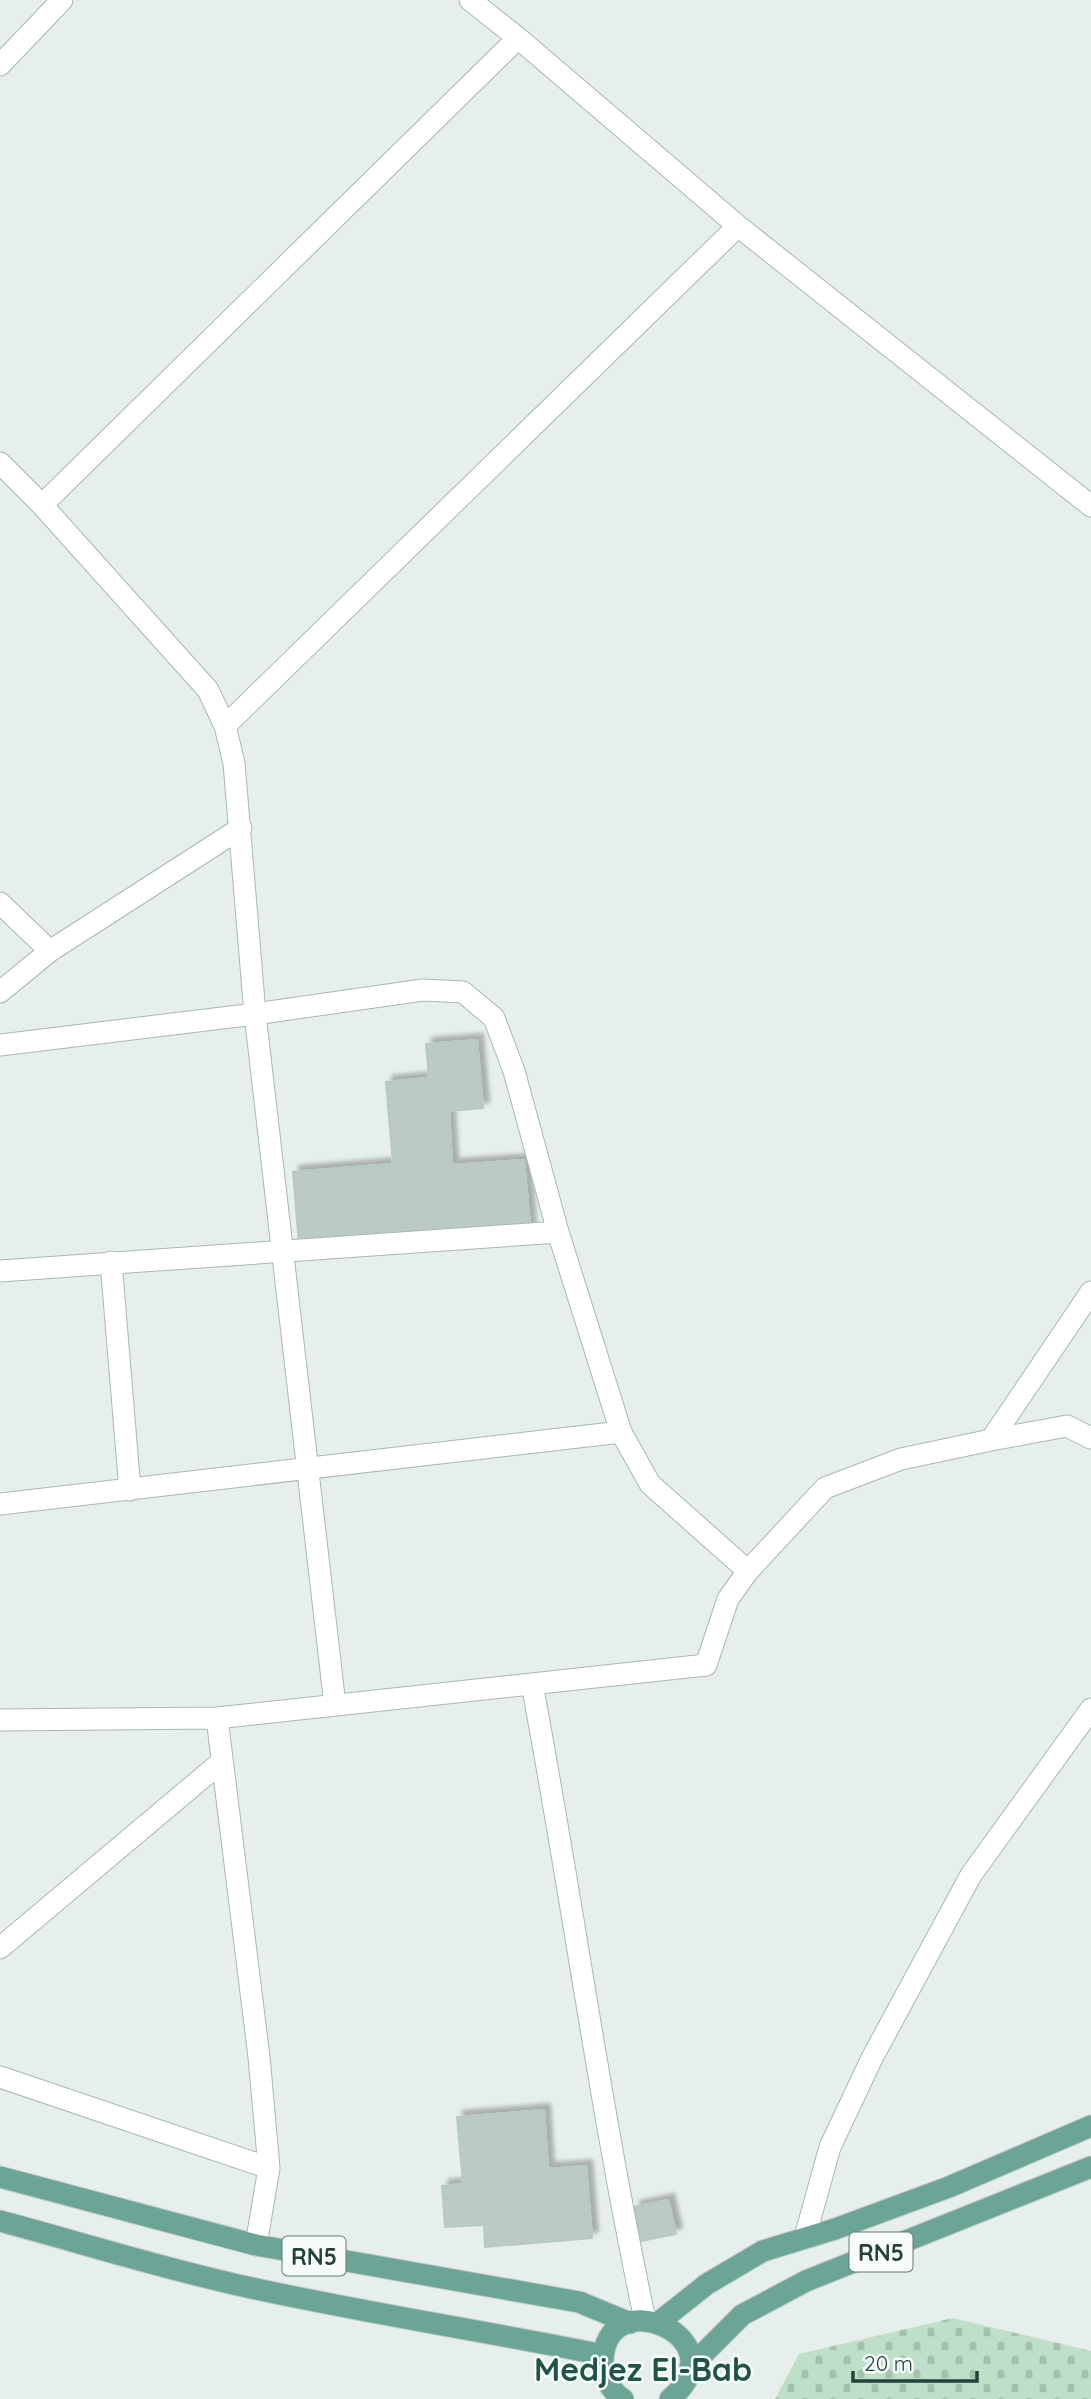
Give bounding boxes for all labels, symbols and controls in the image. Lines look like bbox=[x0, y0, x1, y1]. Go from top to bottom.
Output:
road number: RN5 bbox=[850, 2232, 912, 2272]
road number: RN5 bbox=[282, 2236, 346, 2276]
scale bar bbox=[853, 2340, 977, 2384]
district label: Medjez El-Bab bbox=[534, 2349, 752, 2389]
text: 20 m bbox=[864, 2350, 913, 2376]

